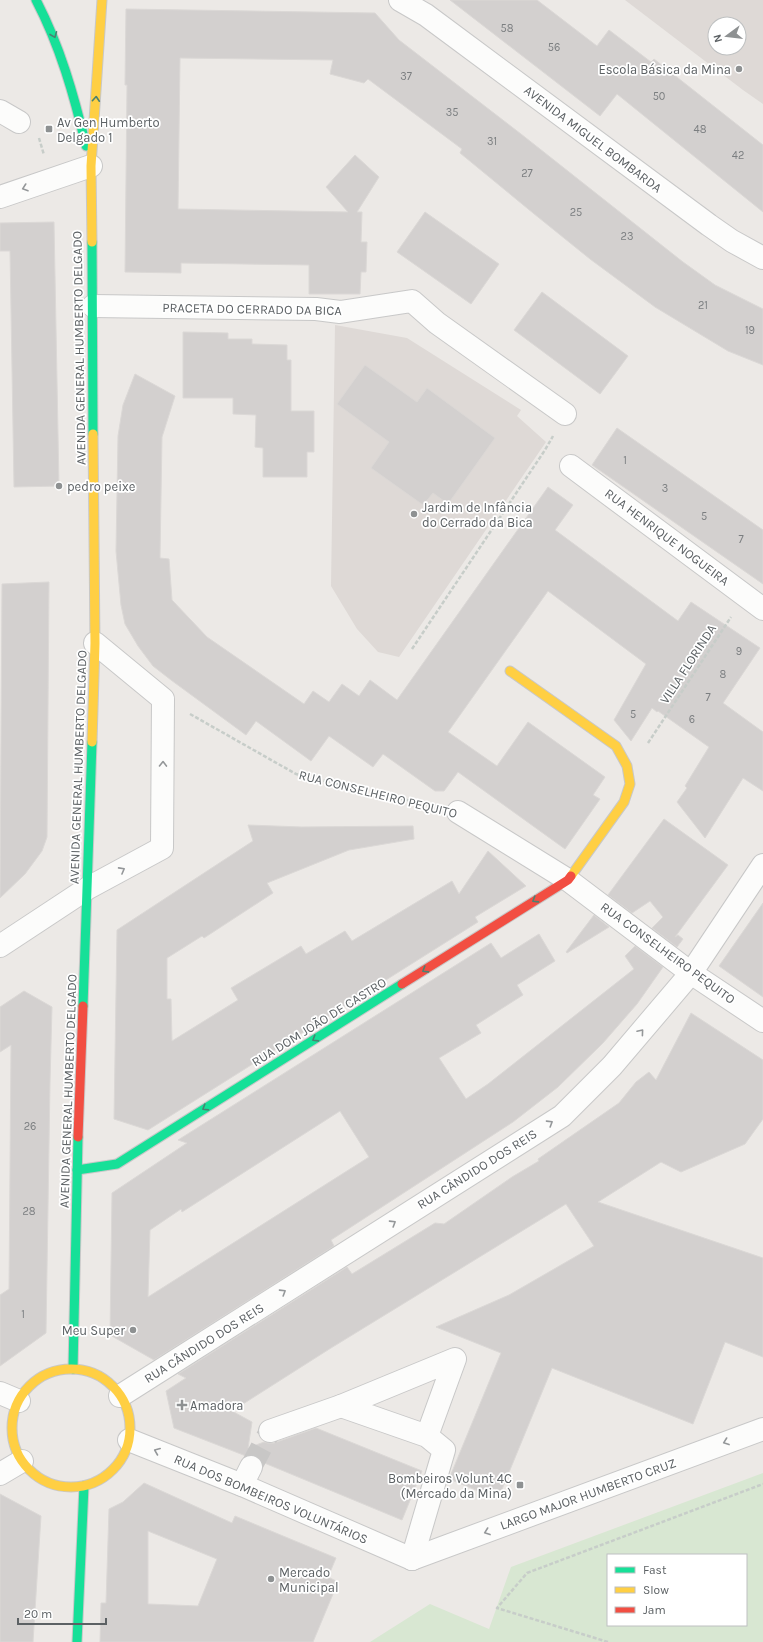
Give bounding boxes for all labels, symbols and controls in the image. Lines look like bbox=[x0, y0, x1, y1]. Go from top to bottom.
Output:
north arrow bbox=[707, 16, 747, 56]
house number: 58 bbox=[501, 22, 514, 35]
one-way arrow bbox=[49, 31, 57, 38]
text: N bbox=[711, 33, 725, 44]
house number: 56 bbox=[548, 41, 560, 54]
place label: Escola Básica da Mina bbox=[598, 62, 731, 77]
marker: Escola Básica da Mina bbox=[734, 64, 744, 74]
house number: 37 bbox=[400, 70, 412, 83]
street label: AVENIDA MIGUEL BOMBARDA bbox=[521, 82, 665, 196]
house number: 50 bbox=[653, 90, 665, 103]
one-way arrow bbox=[91, 96, 100, 102]
house number: 35 bbox=[446, 106, 458, 119]
place label: Av Gen Humberto Delgado 1 bbox=[57, 115, 160, 145]
house number: 48 bbox=[694, 123, 707, 136]
marker: Av Gen Humberto Delgado 1 bbox=[44, 124, 54, 134]
house number: 31 bbox=[487, 135, 497, 148]
house number: 42 bbox=[732, 149, 744, 162]
house number: 27 bbox=[521, 167, 533, 180]
one-way arrow bbox=[22, 183, 29, 192]
house number: 25 bbox=[570, 206, 582, 219]
house number: 23 bbox=[621, 230, 633, 243]
street label: AVENIDA GENERAL HUMBERTO DELGADO bbox=[69, 231, 89, 465]
house number: 21 bbox=[698, 299, 708, 312]
street label: PRACETA DO CERRADO DA BICA bbox=[162, 300, 342, 318]
house number: 19 bbox=[745, 324, 755, 337]
house number: 1 bbox=[623, 454, 627, 467]
place label: pedro peixe bbox=[67, 479, 136, 494]
marker: pedro peixe bbox=[54, 481, 64, 491]
house number: 3 bbox=[662, 482, 668, 495]
street label: RUA HENRIQUE NOGUEIRA bbox=[602, 485, 732, 589]
place label: Jardim de Infância do Cerrado da Bica bbox=[422, 500, 533, 530]
marker: Jardim de Infância do Cerrado da Bica bbox=[409, 509, 419, 519]
house number: 5 bbox=[701, 510, 707, 523]
house number: 7 bbox=[738, 533, 744, 546]
street label: VILLA FLORINDA bbox=[657, 621, 719, 706]
house number: 9 bbox=[736, 645, 742, 658]
street label: AVENIDA GENERAL HUMBERTO DELGADO bbox=[66, 650, 90, 884]
house number: 8 bbox=[720, 668, 727, 681]
house number: 7 bbox=[705, 691, 711, 704]
house number: 5 bbox=[630, 708, 636, 721]
house number: 6 bbox=[689, 713, 695, 726]
one-way arrow bbox=[159, 761, 167, 767]
street label: RUA CONSELHEIRO PEQUITO bbox=[297, 767, 459, 821]
one-way arrow bbox=[118, 867, 125, 874]
one-way arrow bbox=[532, 896, 539, 903]
street label: RUA CONSELHEIRO PEQUITO bbox=[598, 899, 738, 1007]
one-way arrow bbox=[422, 965, 429, 972]
street label: AVENIDA GENERAL HUMBERTO DELGADO bbox=[56, 974, 80, 1208]
street label: RUA DOM JOÃO DE CASTRO bbox=[249, 974, 389, 1070]
one-way arrow bbox=[637, 1029, 644, 1036]
one-way arrow bbox=[312, 1034, 319, 1042]
one-way arrow bbox=[202, 1104, 209, 1111]
house number: 26 bbox=[24, 1120, 36, 1133]
one-way arrow bbox=[546, 1121, 553, 1128]
street label: RUA CÂNDIDO DOS REIS bbox=[414, 1125, 540, 1212]
house number: 28 bbox=[22, 1205, 36, 1218]
one-way arrow bbox=[389, 1220, 396, 1227]
one-way arrow bbox=[279, 1290, 286, 1297]
street label: RUA CÂNDIDO DOS REIS bbox=[141, 1299, 267, 1386]
house number: 1 bbox=[21, 1308, 25, 1321]
place label: Meu Super bbox=[62, 1323, 125, 1338]
marker: Meu Super bbox=[128, 1325, 138, 1335]
place label: Amadora bbox=[190, 1398, 243, 1413]
marker: Amadora bbox=[177, 1400, 187, 1410]
one-way arrow bbox=[723, 1438, 730, 1446]
one-way arrow bbox=[154, 1448, 161, 1456]
street label: RUA DOS BOMBEIROS VOLUNTÁRIOS bbox=[172, 1449, 371, 1547]
street label: LARGO MAJOR HUMBERTO CRUZ bbox=[498, 1455, 678, 1533]
place label: Bombeiros Volunt 4C (Mercado da Mina) bbox=[388, 1471, 512, 1501]
marker: Bombeiros Volunt 4C (Mercado da Mina) bbox=[515, 1480, 525, 1490]
one-way arrow bbox=[483, 1527, 490, 1535]
legend bbox=[607, 1554, 747, 1626]
text: Fast bbox=[643, 1563, 667, 1577]
place label: Mercado Municipal bbox=[279, 1565, 339, 1595]
marker: Mercado Municipal bbox=[266, 1574, 276, 1584]
text: Slow bbox=[643, 1583, 669, 1597]
scale bar bbox=[18, 1600, 106, 1626]
text: Jam bbox=[643, 1603, 666, 1617]
text: 20 m bbox=[24, 1607, 52, 1621]

